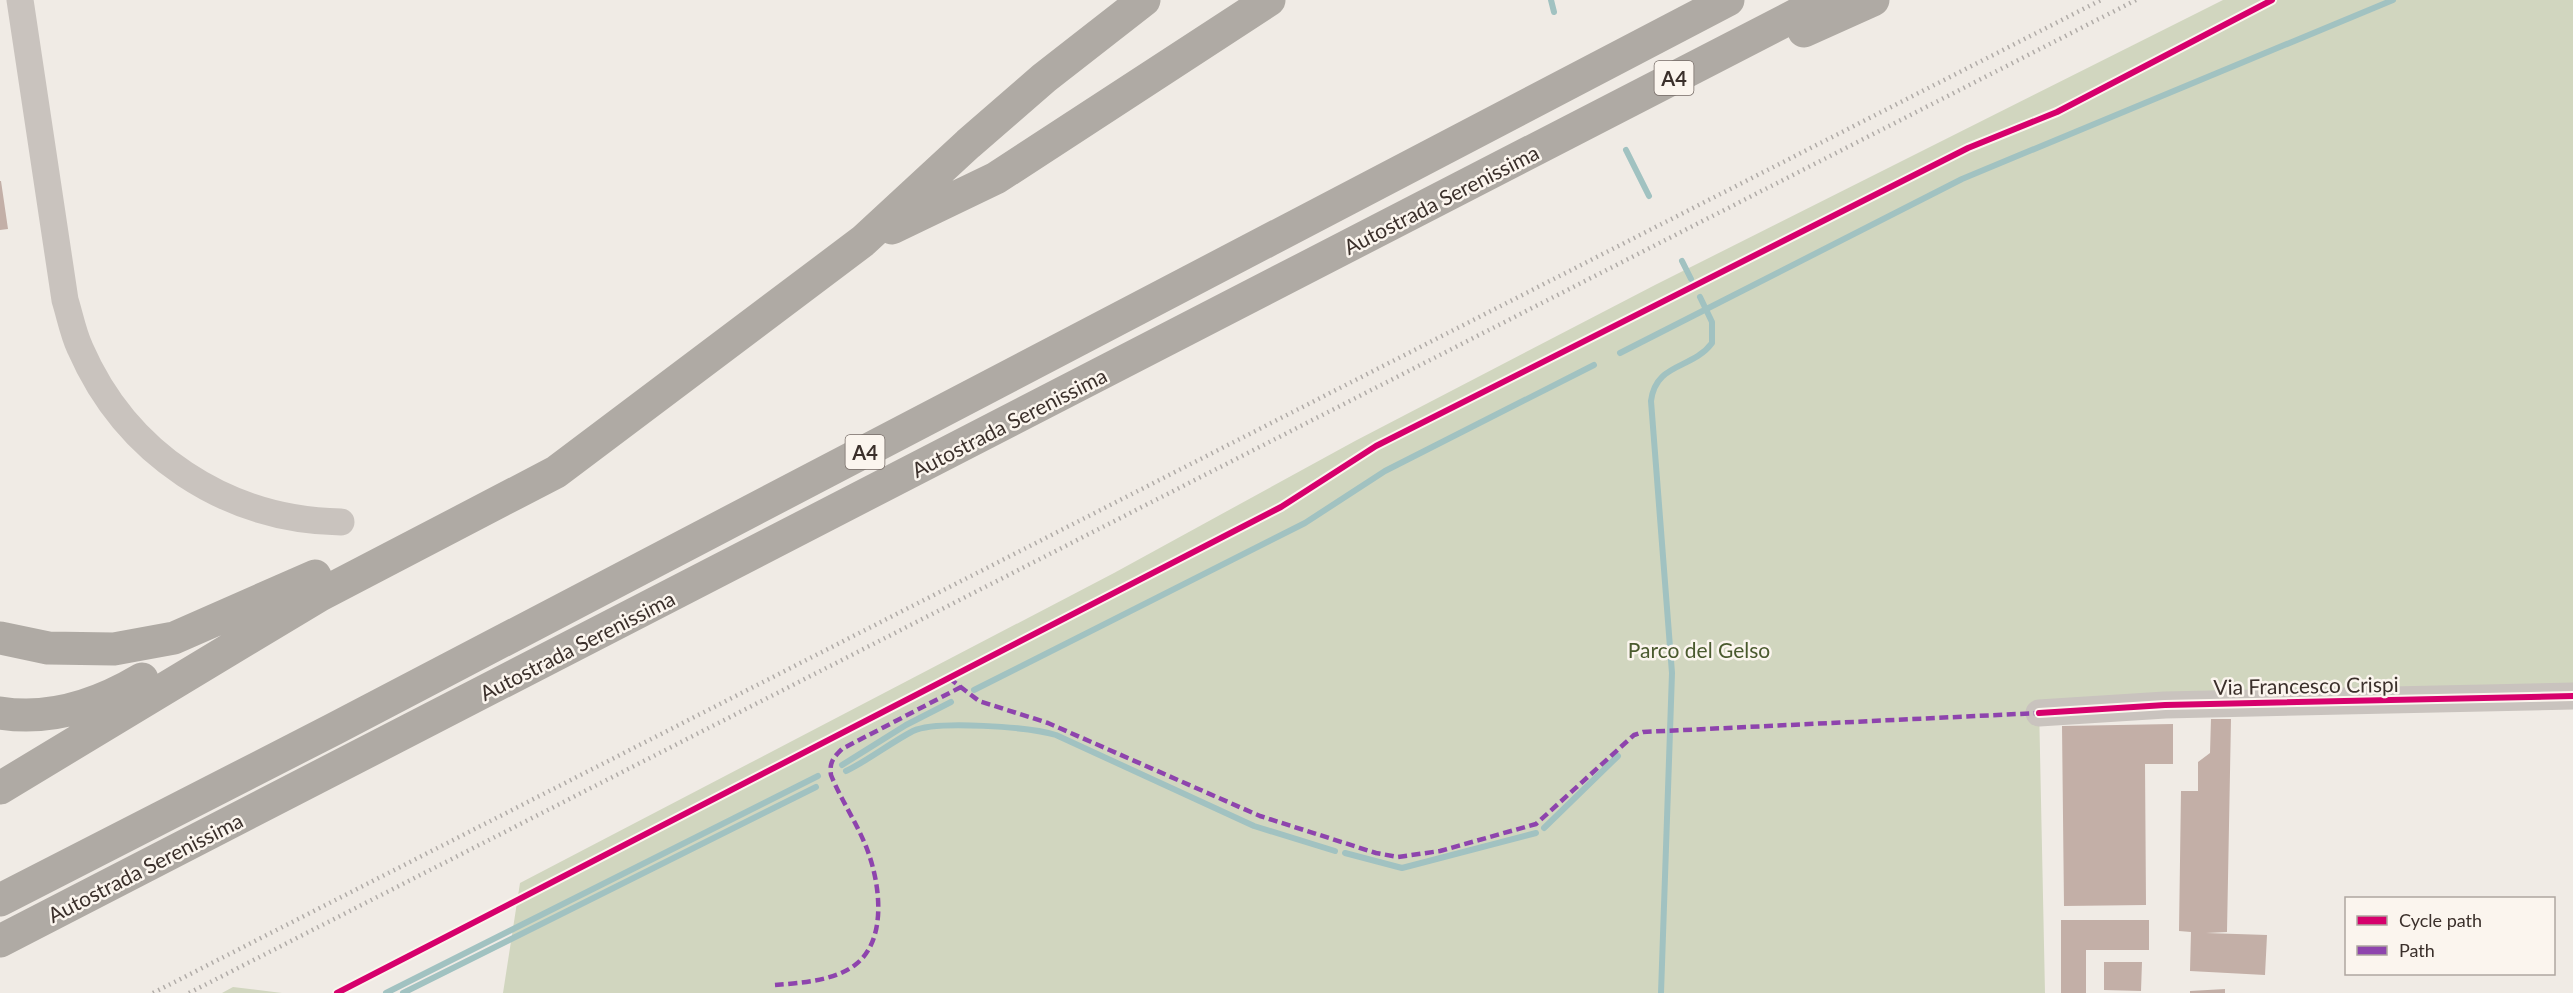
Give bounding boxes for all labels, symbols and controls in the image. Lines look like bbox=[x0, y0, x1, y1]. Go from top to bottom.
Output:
road number: A4 bbox=[1654, 61, 1694, 95]
street label: Autostrada Serenissima bbox=[1339, 139, 1543, 259]
street label: Autostrada Serenissima bbox=[907, 362, 1111, 482]
road number: A4 bbox=[846, 435, 884, 469]
street label: Autostrada Serenissima bbox=[475, 585, 679, 705]
park label: Parco del Gelso bbox=[1628, 637, 1770, 662]
street label: Via Francesco Crispi bbox=[2213, 671, 2399, 699]
street label: Autostrada Serenissima bbox=[43, 807, 247, 927]
legend bbox=[2345, 897, 2555, 975]
text: Cycle path bbox=[2399, 909, 2482, 931]
text: Path bbox=[2399, 939, 2435, 961]

